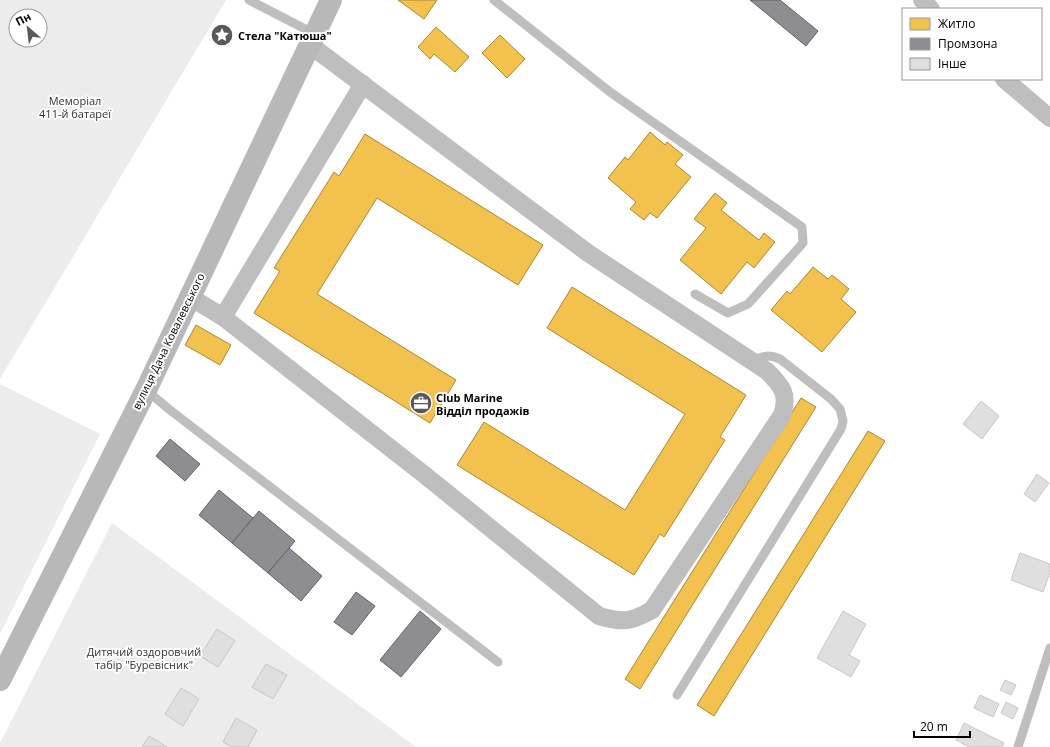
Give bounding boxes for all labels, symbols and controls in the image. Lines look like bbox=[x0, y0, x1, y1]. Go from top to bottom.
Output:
north arrow bbox=[8, 8, 48, 48]
text: Пн bbox=[13, 8, 33, 29]
legend bbox=[902, 8, 1042, 80]
text: Житло bbox=[938, 15, 975, 32]
place icon: Стела "Катюша" bbox=[209, 22, 235, 48]
place label: Стела "Катюша" bbox=[238, 28, 332, 43]
text: Промзона bbox=[938, 35, 997, 52]
text: Інше bbox=[938, 55, 967, 72]
park label: Меморіал 411-й батареї bbox=[39, 93, 111, 121]
street label: вулиця Дача Ковалевського bbox=[128, 270, 208, 412]
office icon: Club Marine Відділ продажів bbox=[408, 390, 434, 416]
place label: Club Marine Відділ продажів bbox=[436, 390, 530, 418]
park label: Дитячий оздоровчий табір "Буревісник" bbox=[87, 644, 201, 672]
scale bar bbox=[914, 713, 970, 739]
text: 20 m bbox=[920, 718, 948, 735]

